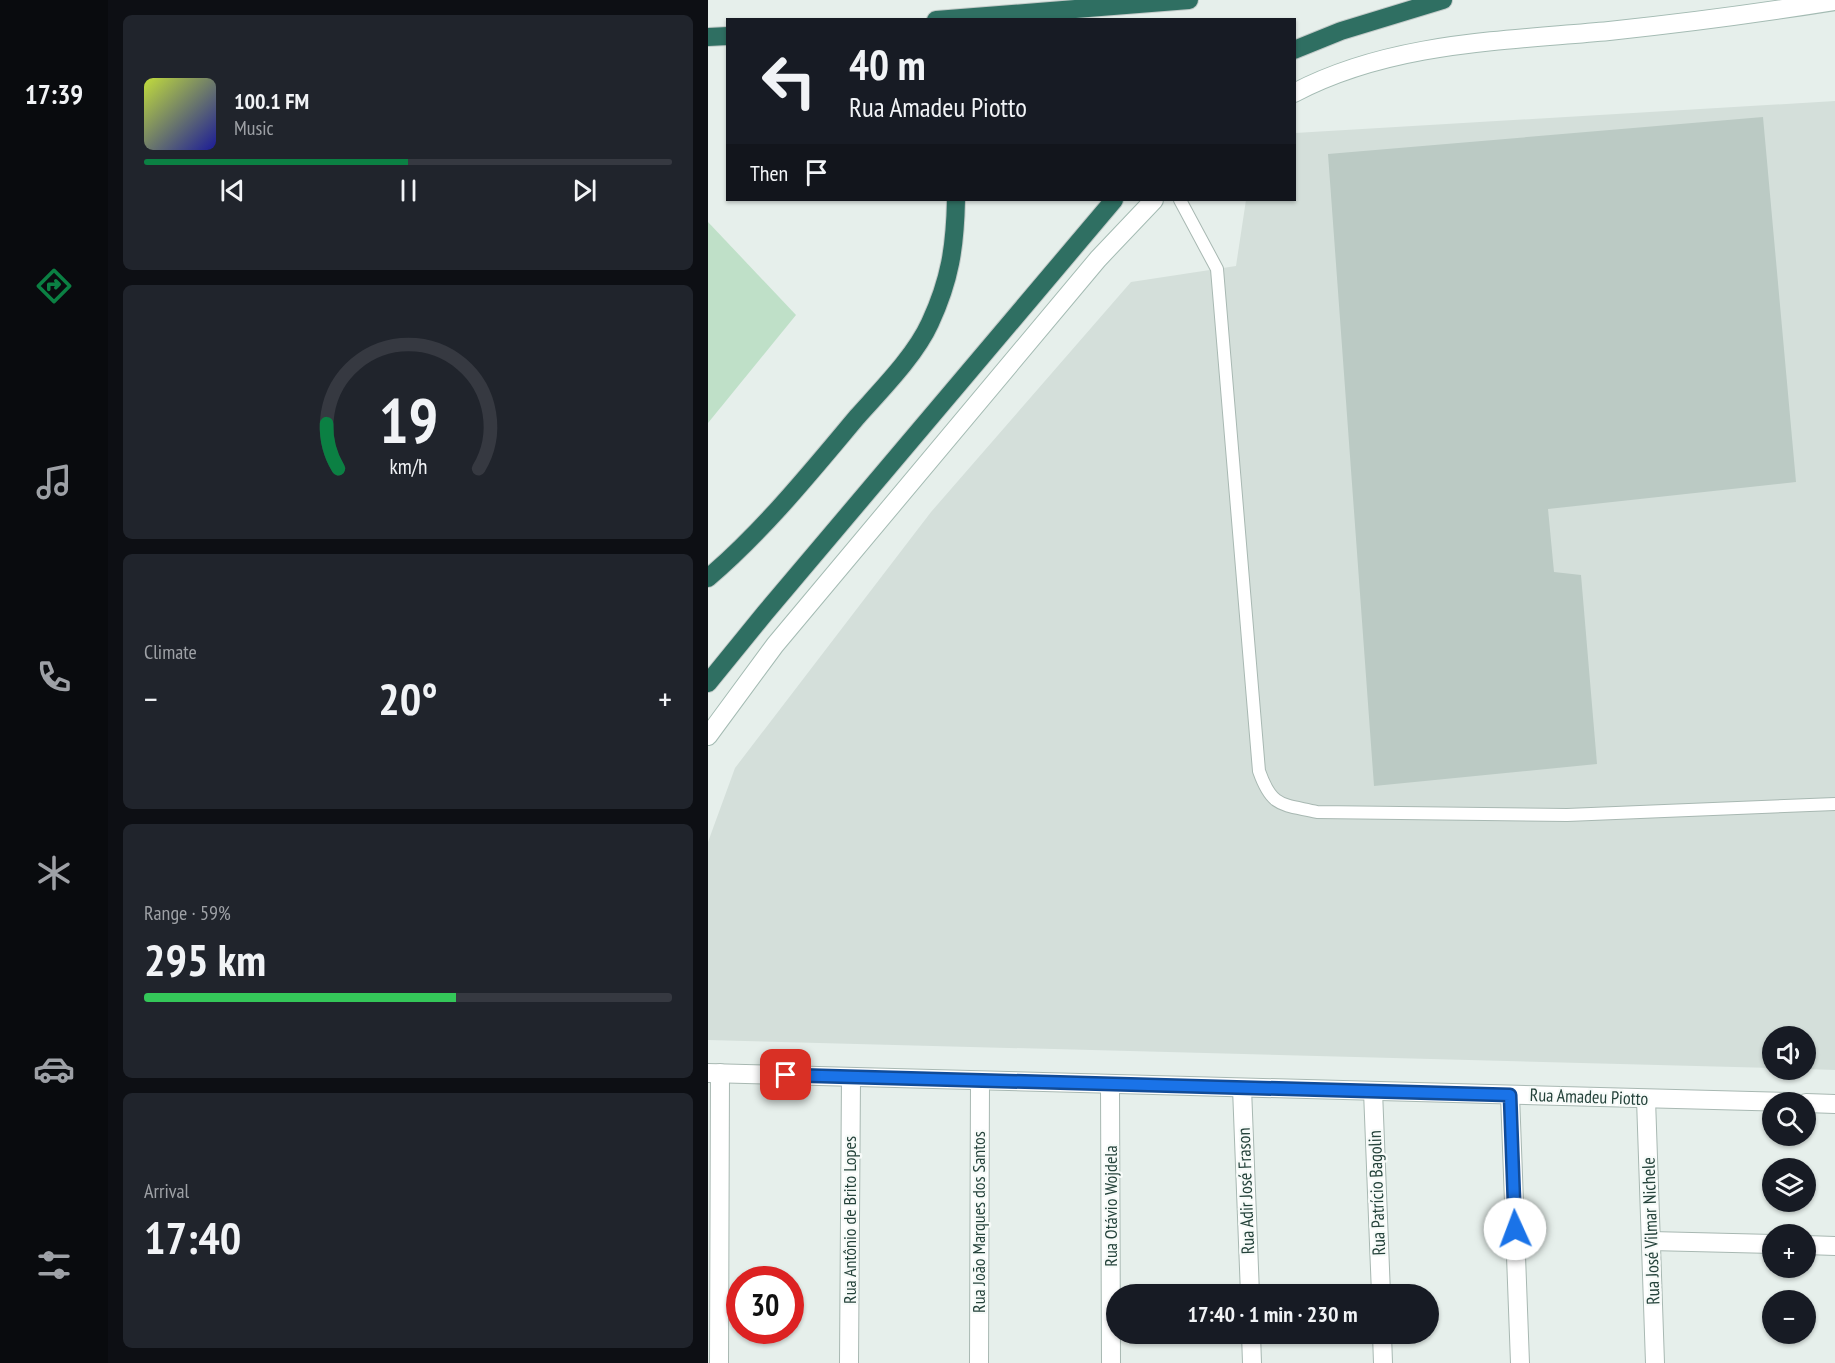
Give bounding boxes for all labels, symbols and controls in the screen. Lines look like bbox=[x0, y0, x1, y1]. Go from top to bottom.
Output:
text: 40 m bbox=[849, 37, 926, 92]
icon: left bbox=[750, 42, 828, 120]
text: 17:39 bbox=[25, 77, 83, 111]
text: 100.1 FM bbox=[234, 87, 309, 115]
text: Rua Amadeu Piotto bbox=[849, 90, 1027, 124]
text: Music bbox=[234, 115, 274, 141]
icon: arrive bbox=[800, 156, 833, 189]
text: Then bbox=[750, 159, 788, 187]
icon: previous bbox=[216, 174, 249, 207]
icon: pause bbox=[392, 174, 425, 207]
icon: next bbox=[568, 174, 601, 207]
icon: directions bbox=[33, 265, 75, 307]
text: 19 bbox=[378, 379, 438, 460]
text: km/h bbox=[389, 452, 427, 480]
icon: music bbox=[33, 461, 75, 503]
text: Climate bbox=[144, 639, 197, 665]
icon: phone bbox=[33, 656, 75, 698]
text: 20° bbox=[378, 669, 438, 727]
text: − bbox=[144, 677, 158, 720]
text: + bbox=[658, 677, 672, 720]
icon: climate bbox=[33, 852, 75, 894]
text: Range · 59% bbox=[144, 900, 231, 926]
text: 295 km bbox=[144, 930, 266, 988]
map controls bbox=[1762, 1026, 1816, 1344]
button: sound bbox=[1762, 1026, 1816, 1080]
icon: car bbox=[33, 1048, 75, 1090]
pin bbox=[760, 1049, 811, 1100]
icon: arrive bbox=[769, 1058, 802, 1091]
street label: Rua Amadeu Piotto bbox=[1529, 1083, 1649, 1110]
button: search bbox=[1762, 1092, 1816, 1146]
street label: Rua Adir José Frason bbox=[1232, 1127, 1259, 1255]
street label: Rua Patrício Bagolin bbox=[1363, 1130, 1390, 1256]
street label: Rua João Marques dos Santos bbox=[967, 1131, 990, 1313]
street label: Rua Antônio de Brito Lopes bbox=[838, 1136, 861, 1304]
street label: Rua Otávio Wojdela bbox=[1099, 1145, 1122, 1267]
street label: Rua José Vilmar Nichele bbox=[1636, 1157, 1665, 1305]
button: layers bbox=[1762, 1158, 1816, 1212]
text: Arrival bbox=[144, 1178, 189, 1204]
position arrow bbox=[1483, 1197, 1547, 1261]
text: 17:40 bbox=[144, 1208, 241, 1266]
button: + bbox=[1762, 1224, 1816, 1278]
icon: filters bbox=[33, 1244, 75, 1286]
speed limit sign: 30 bbox=[726, 1266, 804, 1344]
button: − bbox=[1762, 1290, 1816, 1344]
text: 17:40 · 1 min · 230 m bbox=[1187, 1300, 1358, 1328]

